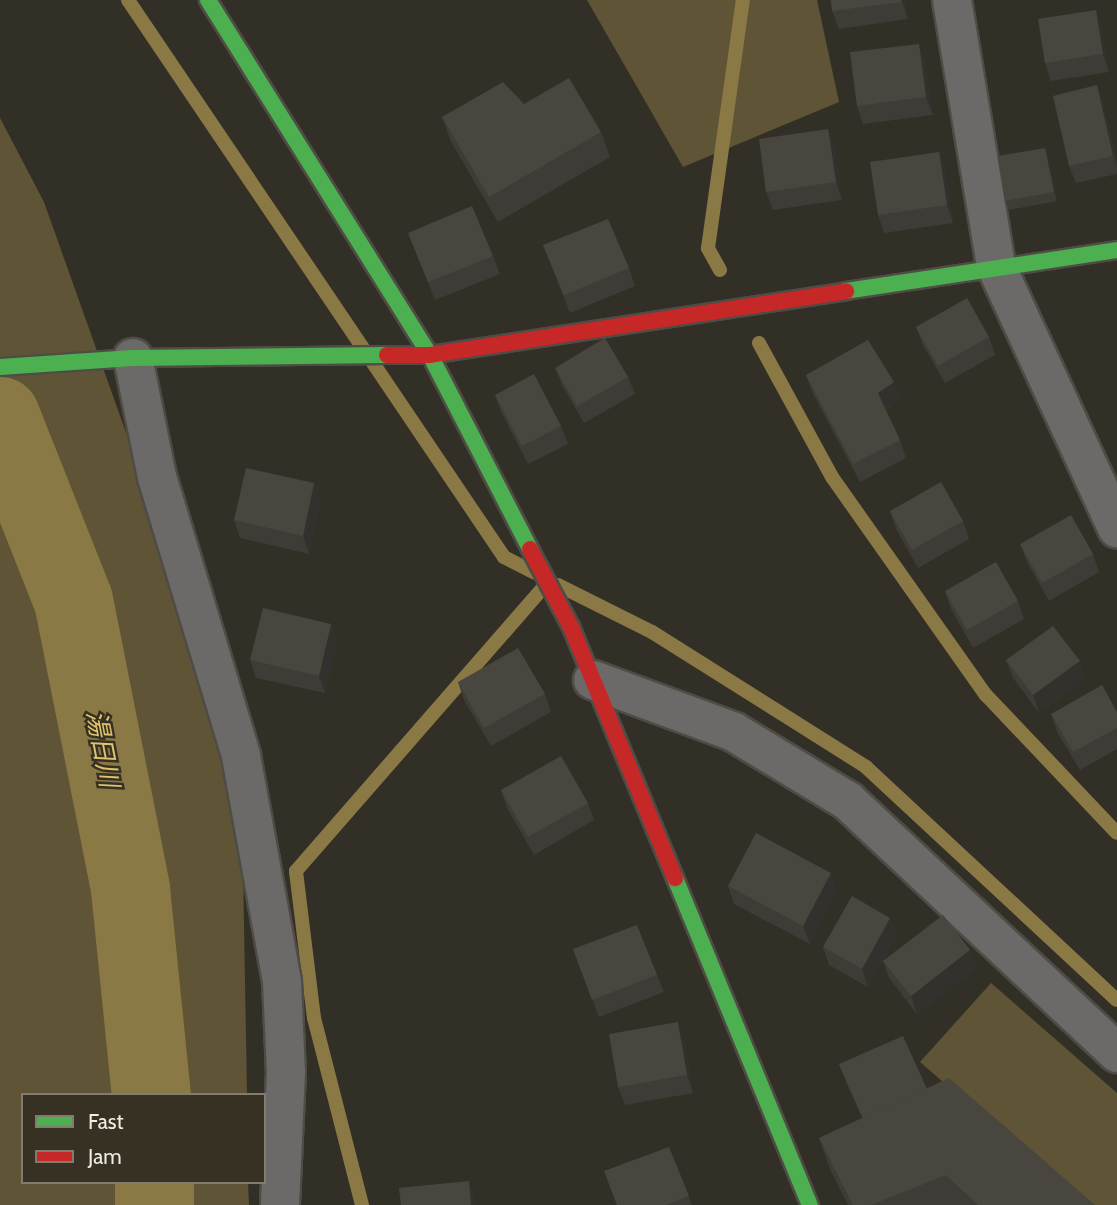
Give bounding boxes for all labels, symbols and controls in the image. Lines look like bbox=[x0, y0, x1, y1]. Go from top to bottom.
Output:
water label: 湯日川 bbox=[79, 708, 125, 790]
legend bbox=[21, 1093, 266, 1184]
text: Fast bbox=[88, 1109, 124, 1134]
text: Jam bbox=[88, 1144, 122, 1169]

